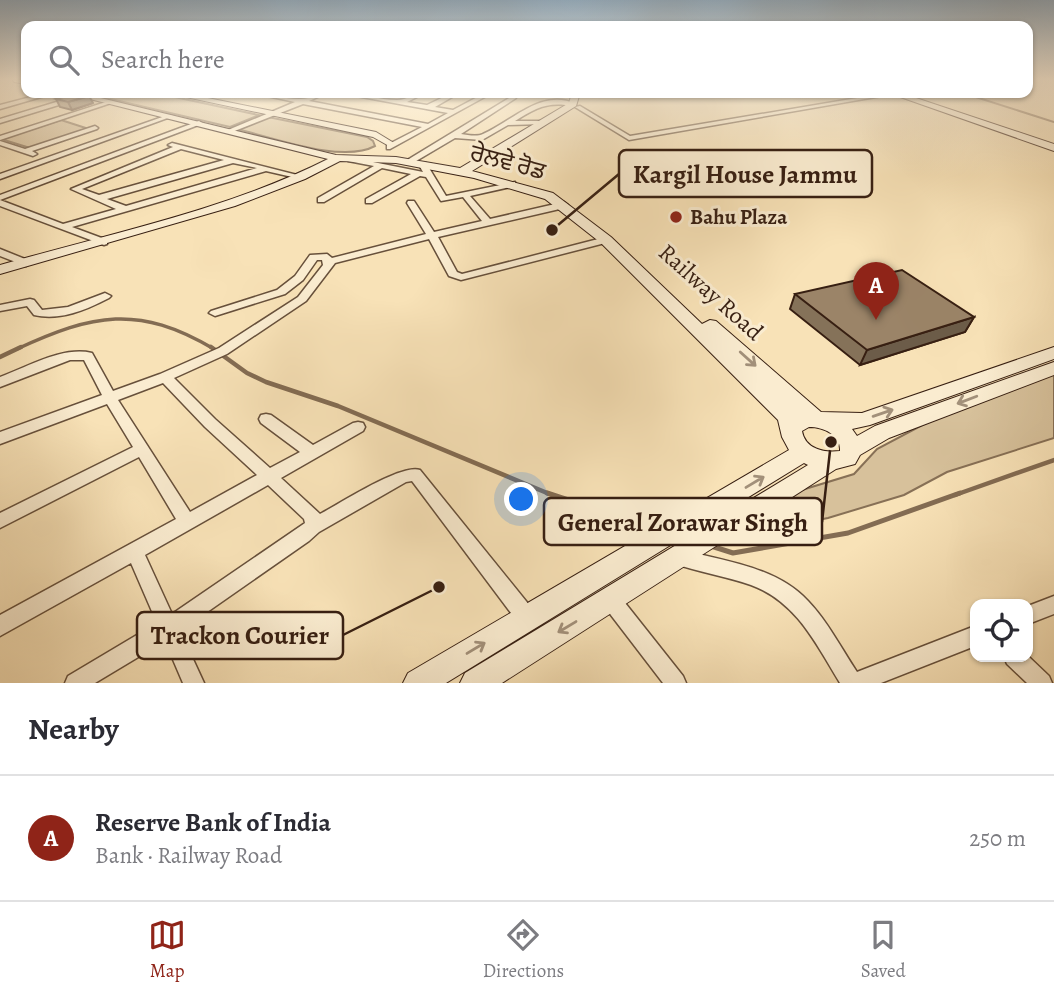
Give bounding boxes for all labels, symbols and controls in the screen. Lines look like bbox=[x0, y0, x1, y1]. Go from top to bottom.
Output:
search box bbox=[21, 21, 1033, 98]
icon: search bbox=[45, 41, 83, 79]
text: Search here bbox=[101, 42, 225, 77]
street label: ਰੇਲਵੇ ਰੋਡ bbox=[466, 136, 550, 188]
callout: Kargil House Jammu bbox=[619, 150, 872, 197]
text: Kargil House Jammu bbox=[633, 157, 858, 192]
place label: Bahu Plaza bbox=[690, 203, 788, 231]
marker: Bahu Plaza bbox=[668, 209, 684, 225]
street label: Railway Road bbox=[652, 236, 770, 348]
pin: A bbox=[853, 262, 899, 320]
one-way arrow bbox=[739, 350, 756, 367]
one-way arrow bbox=[957, 395, 979, 408]
one-way arrow bbox=[872, 406, 894, 419]
one-way arrow bbox=[745, 474, 765, 488]
your location bbox=[504, 482, 538, 516]
callout: General Zorawar Singh bbox=[544, 498, 822, 545]
text: General Zorawar Singh bbox=[558, 505, 808, 540]
map controls bbox=[970, 599, 1033, 662]
button: locate bbox=[970, 599, 1033, 662]
callout: Trackon Courier bbox=[137, 612, 343, 659]
text: Trackon Courier bbox=[151, 618, 329, 653]
one-way arrow bbox=[557, 620, 577, 634]
one-way arrow bbox=[466, 641, 486, 655]
text: Nearby bbox=[28, 709, 119, 749]
text: Reserve Bank of India bbox=[95, 805, 331, 840]
text: A bbox=[44, 823, 58, 854]
text: 250 m bbox=[969, 823, 1026, 854]
text: Bank · Railway Road bbox=[95, 840, 282, 871]
tab: Map bbox=[148, 916, 186, 984]
tab: Directions bbox=[483, 916, 564, 984]
tab: Saved bbox=[861, 916, 906, 984]

